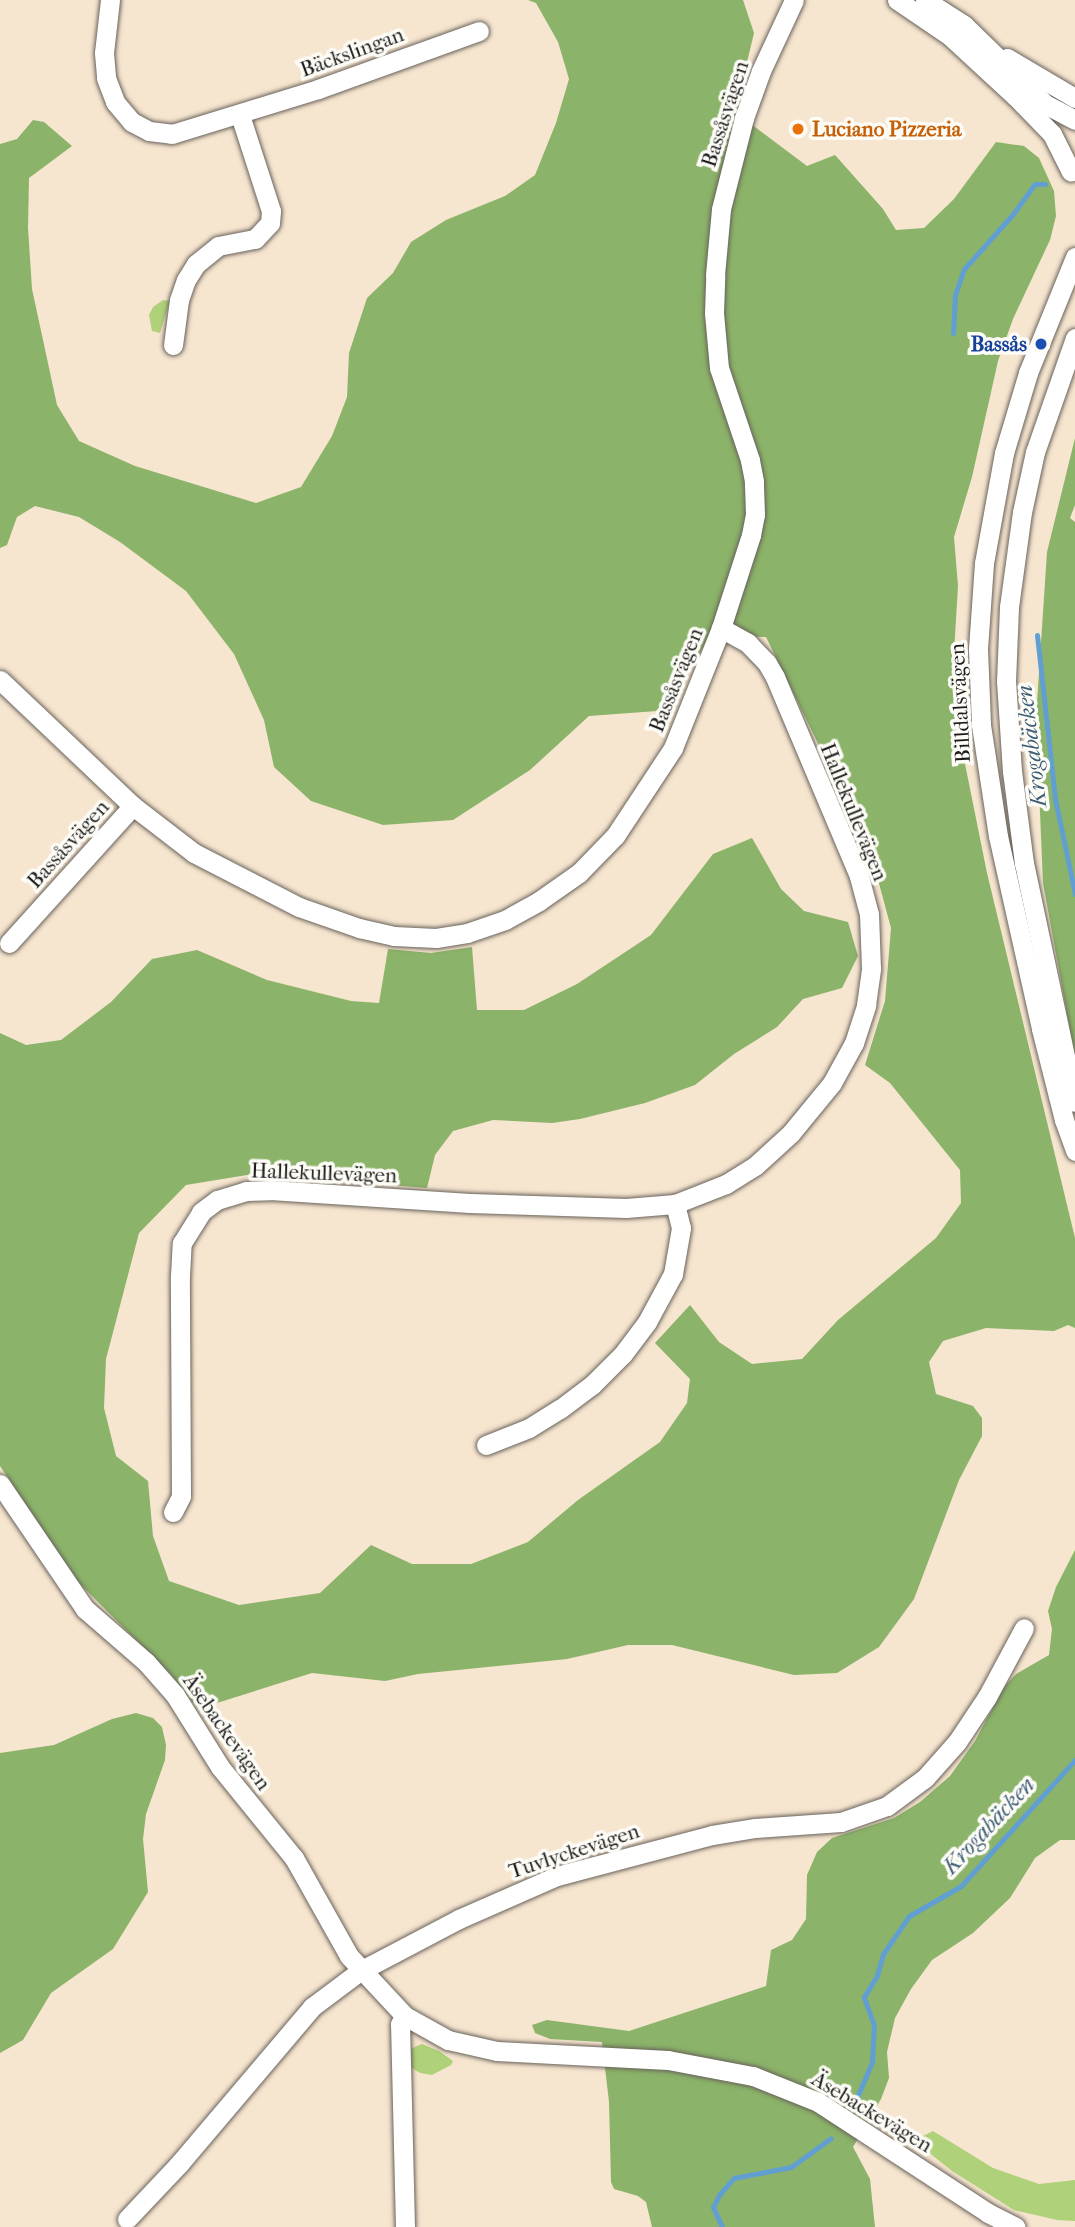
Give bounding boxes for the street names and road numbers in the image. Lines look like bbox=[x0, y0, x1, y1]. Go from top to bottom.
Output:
street label: Bäckslingan bbox=[297, 22, 407, 82]
street label: Bassåsvägen bbox=[696, 58, 754, 170]
street label: Bassåsvägen bbox=[644, 624, 708, 736]
street label: Billdalsvägen bbox=[944, 642, 976, 764]
street label: Hallekullevägen bbox=[815, 739, 893, 885]
street label: Bassåsvägen bbox=[22, 795, 114, 893]
street label: Hallekullevägen bbox=[250, 1158, 398, 1188]
street label: Äsebackevägen bbox=[178, 1669, 276, 1795]
street label: Tuvlyckevägen bbox=[506, 1818, 642, 1884]
street label: Äsebackevägen bbox=[807, 2066, 937, 2158]

